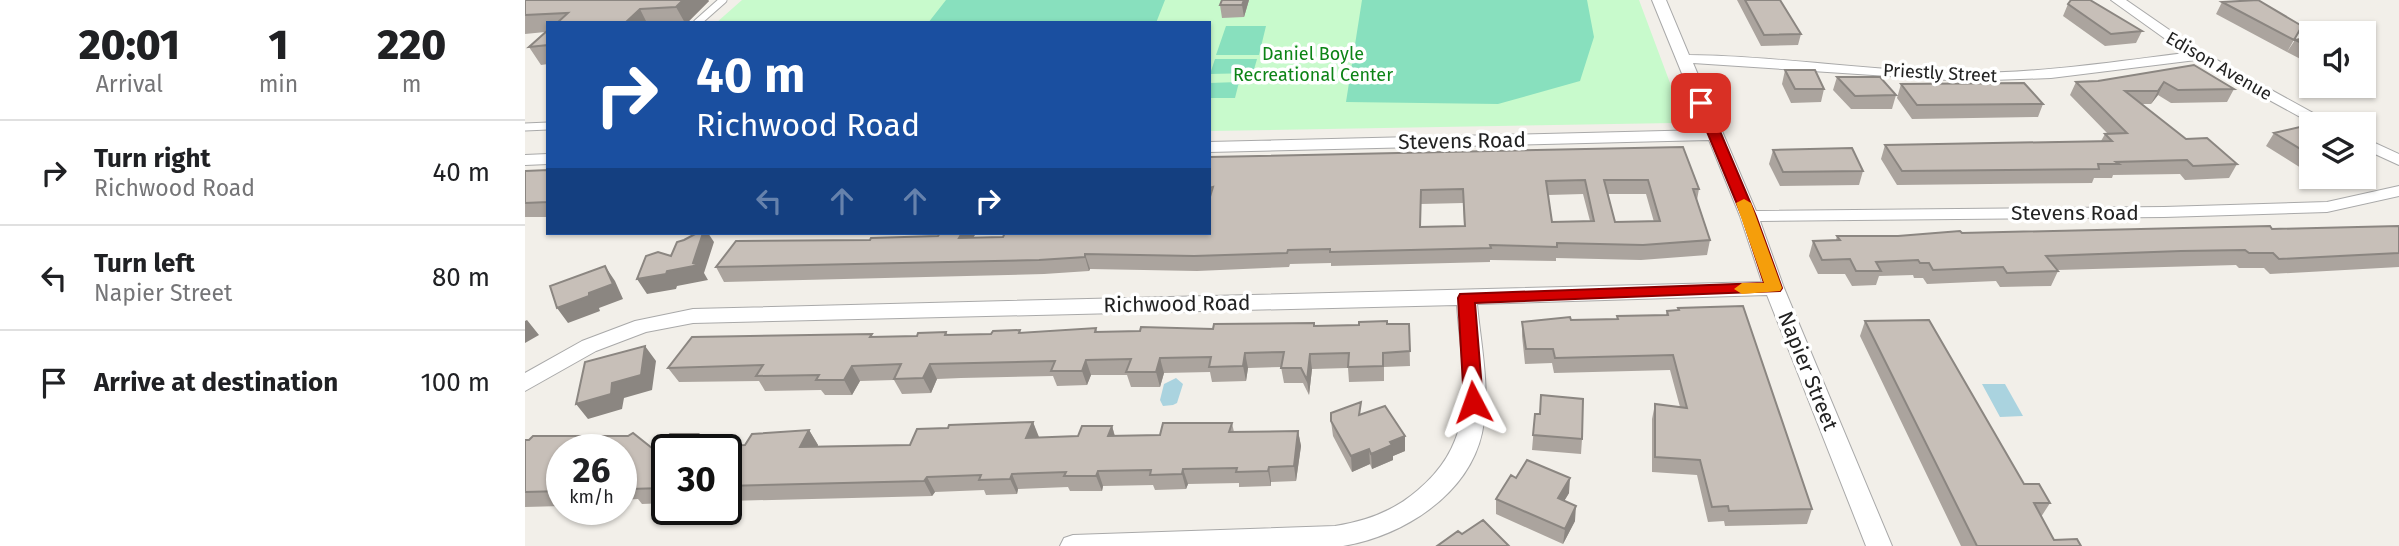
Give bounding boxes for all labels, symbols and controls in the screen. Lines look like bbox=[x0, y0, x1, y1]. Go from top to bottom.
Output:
text: 20:01 bbox=[79, 20, 180, 70]
text: 1 bbox=[269, 20, 288, 70]
text: 220 bbox=[377, 20, 446, 70]
map controls bbox=[2299, 21, 2376, 189]
button: sound bbox=[2299, 21, 2376, 98]
street label: Edison Avenue bbox=[2162, 27, 2276, 105]
park label: Daniel Boyle Recreational Center bbox=[1233, 43, 1393, 86]
text: 40 m bbox=[696, 46, 805, 105]
icon: right bbox=[581, 49, 672, 140]
street label: Priestly Street bbox=[1882, 59, 1998, 87]
text: Arrival bbox=[96, 70, 163, 98]
text: min bbox=[259, 70, 298, 98]
text: m bbox=[402, 70, 422, 98]
pin bbox=[1671, 73, 1731, 133]
icon: arrive bbox=[1682, 84, 1720, 122]
text: Richwood Road bbox=[696, 106, 920, 144]
button: layers bbox=[2299, 112, 2376, 189]
street label: Stevens Road bbox=[1398, 127, 1526, 155]
text: Turn right bbox=[94, 143, 211, 174]
icon: right bbox=[35, 154, 73, 192]
text: 40 m bbox=[432, 157, 490, 188]
text: Richwood Road bbox=[94, 174, 255, 202]
icon: left bbox=[750, 182, 788, 220]
icon: ahead bbox=[823, 182, 861, 220]
icon: ahead bbox=[896, 182, 934, 220]
icon: right bbox=[969, 182, 1007, 220]
street label: Stevens Road bbox=[2011, 200, 2139, 226]
text: Turn left bbox=[94, 248, 195, 279]
icon: left bbox=[35, 259, 73, 297]
text: 80 m bbox=[432, 262, 490, 293]
text: Napier Street bbox=[94, 279, 232, 307]
street label: Richwood Road bbox=[1103, 290, 1251, 318]
street label: Napier Street bbox=[1772, 308, 1844, 435]
icon: arrive bbox=[35, 364, 73, 402]
position arrow bbox=[1436, 365, 1510, 439]
text: Arrive at destination bbox=[94, 367, 338, 398]
text: 100 m bbox=[421, 367, 490, 398]
speed limit sign: 30 bbox=[651, 434, 742, 525]
text: 26 bbox=[573, 449, 610, 491]
text: km/h bbox=[569, 486, 614, 508]

